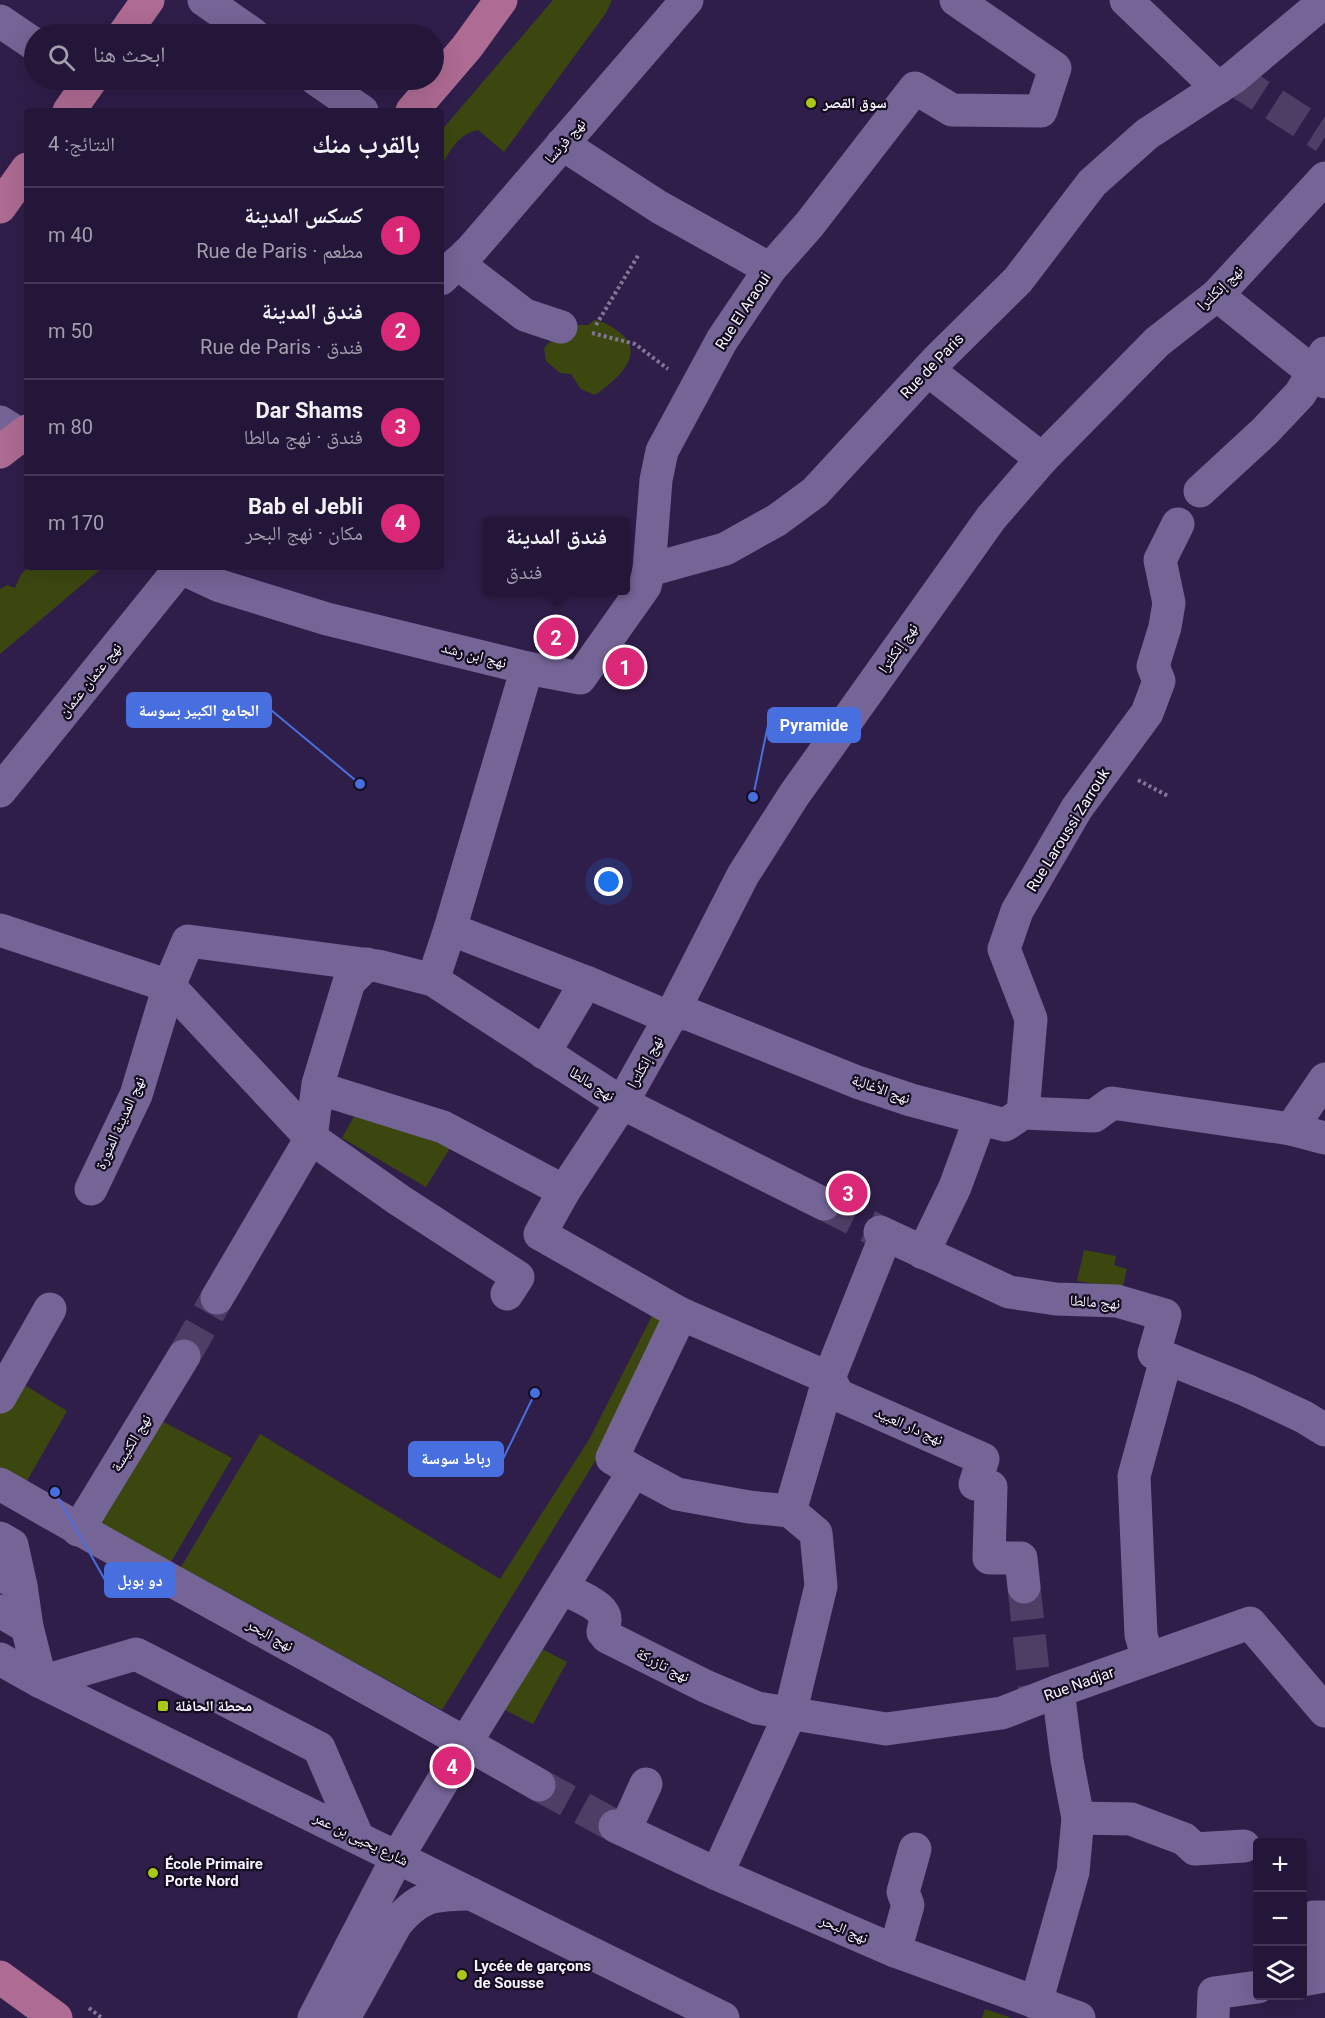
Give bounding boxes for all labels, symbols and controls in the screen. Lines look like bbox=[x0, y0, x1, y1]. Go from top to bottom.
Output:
search box bbox=[24, 24, 444, 90]
icon: search bbox=[45, 41, 78, 74]
text: ابحث هنا bbox=[93, 42, 166, 67]
place label: سوق القصر bbox=[822, 94, 887, 112]
marker: سوق القصر bbox=[804, 96, 818, 110]
street label: نهج فرنسا bbox=[541, 115, 590, 168]
text: بالقرب منك bbox=[312, 129, 420, 159]
text: النتائج: 4 bbox=[48, 132, 115, 156]
text: كسكس المدينة bbox=[244, 203, 363, 228]
text: 40 m bbox=[48, 223, 93, 247]
text: 1 bbox=[395, 223, 406, 247]
text: مطعم · Rue de Paris bbox=[196, 239, 363, 263]
street label: نهج إنكلترا bbox=[1193, 262, 1247, 315]
street label: Rue El Araoui bbox=[711, 269, 775, 353]
text: فندق المدينة bbox=[262, 299, 363, 324]
text: 50 m bbox=[48, 319, 93, 343]
text: 2 bbox=[395, 319, 406, 343]
street label: Rue de Paris bbox=[897, 330, 967, 402]
text: فندق · Rue de Paris bbox=[200, 335, 363, 359]
text: Dar Shams bbox=[255, 398, 363, 423]
text: 80 m bbox=[48, 415, 93, 439]
text: 3 bbox=[395, 415, 406, 439]
text: فندق · نهج مالطا bbox=[244, 425, 363, 449]
text: Bab el Jebli bbox=[248, 494, 363, 519]
text: 170 m bbox=[48, 511, 104, 535]
text: 4 bbox=[395, 511, 406, 535]
popup bbox=[483, 517, 630, 595]
text: مكان · نهج البحر bbox=[245, 521, 363, 545]
text: فندق المدينة bbox=[506, 524, 607, 549]
text: فندق bbox=[506, 560, 543, 584]
pin: 2 bbox=[536, 614, 576, 660]
street label: نهج إنكلترا bbox=[874, 620, 922, 677]
street label: نهج ابن رشد bbox=[439, 638, 508, 673]
street label: نهج عثمان عثمان bbox=[54, 639, 126, 722]
pin: 1 bbox=[606, 644, 644, 690]
callout: الجامع الكبير بسوسة bbox=[127, 693, 271, 727]
text: الجامع الكبير بسوسة bbox=[139, 701, 259, 721]
callout: Pyramide bbox=[768, 708, 860, 742]
text: Pyramide bbox=[780, 716, 849, 735]
street label: Rue Laroussi Zarrouk bbox=[1023, 765, 1113, 895]
your location bbox=[594, 867, 623, 896]
street label: نهج إنكلترا bbox=[623, 1033, 668, 1092]
street label: نهج مالطا bbox=[565, 1063, 618, 1106]
street label: نهج الأغالبة bbox=[849, 1071, 913, 1108]
street label: نهج المدينة المنورة bbox=[91, 1074, 149, 1173]
pin: 3 bbox=[828, 1170, 868, 1216]
street label: نهج مالطا bbox=[1069, 1291, 1121, 1314]
street label: نهج دار العبيد bbox=[872, 1403, 946, 1450]
street label: نهج الكنيسة bbox=[107, 1411, 156, 1475]
callout: رباط سوسة bbox=[409, 1442, 503, 1476]
text: رباط سوسة bbox=[421, 1449, 491, 1468]
callout: دو بوبل bbox=[105, 1563, 175, 1597]
text: دو بوبل bbox=[117, 1571, 163, 1590]
street label: نهج البحر bbox=[242, 1614, 297, 1656]
street label: نهج تازركة bbox=[633, 1644, 693, 1687]
street label: Rue Nadjar bbox=[1041, 1663, 1117, 1705]
place label: محطة الحافلة bbox=[175, 1697, 252, 1715]
marker: محطة الحافلة bbox=[156, 1699, 170, 1713]
pin: 4 bbox=[432, 1744, 472, 1788]
street label: شارع يحيى بن عمر bbox=[309, 1808, 411, 1871]
map controls bbox=[1253, 1838, 1307, 2000]
button: + bbox=[1253, 1838, 1307, 1892]
place label: École Primaire Porte Nord bbox=[165, 1855, 263, 1890]
marker: École Primaire Porte Nord bbox=[146, 1866, 160, 1880]
button: − bbox=[1253, 1892, 1307, 1946]
street label: نهج البحر bbox=[816, 1910, 871, 1948]
button: layers bbox=[1253, 1946, 1307, 2000]
place label: Lycée de garçons de Sousse bbox=[474, 1957, 591, 1992]
marker: Lycée de garçons de Sousse bbox=[455, 1968, 469, 1982]

